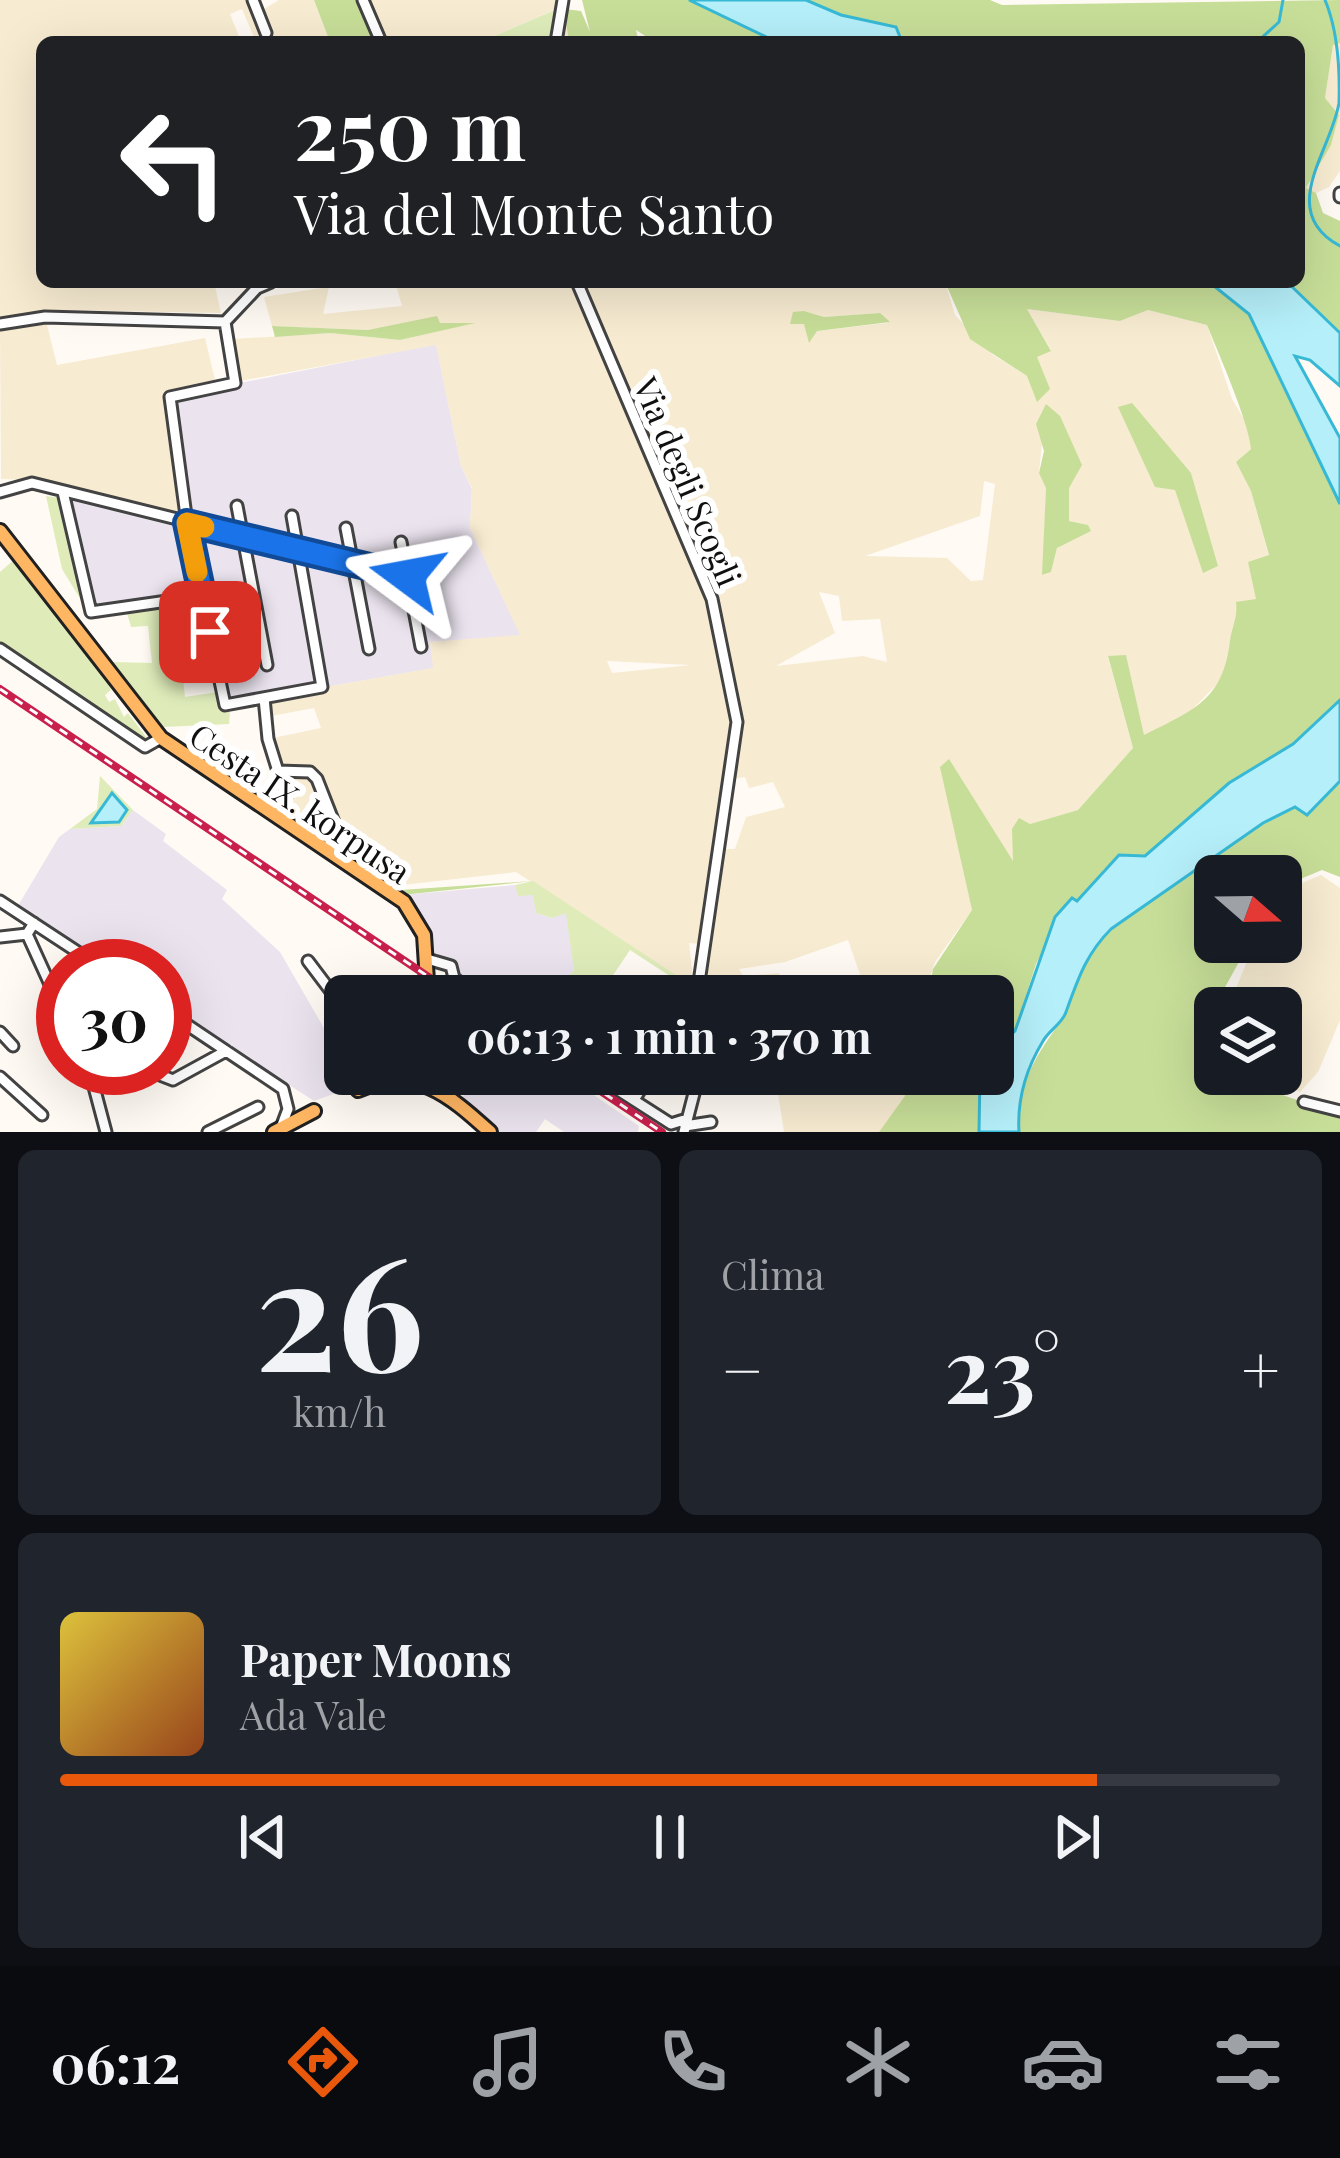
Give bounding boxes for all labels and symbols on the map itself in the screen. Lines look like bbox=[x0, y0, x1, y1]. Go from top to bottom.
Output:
street label: Via degli Scogli bbox=[625, 369, 753, 592]
position arrow bbox=[344, 513, 470, 639]
pin bbox=[159, 581, 261, 683]
street label: Cesta IX. korpusa bbox=[182, 712, 420, 892]
north arrow bbox=[1194, 855, 1302, 963]
speed limit sign: 30 bbox=[36, 939, 192, 1095]

